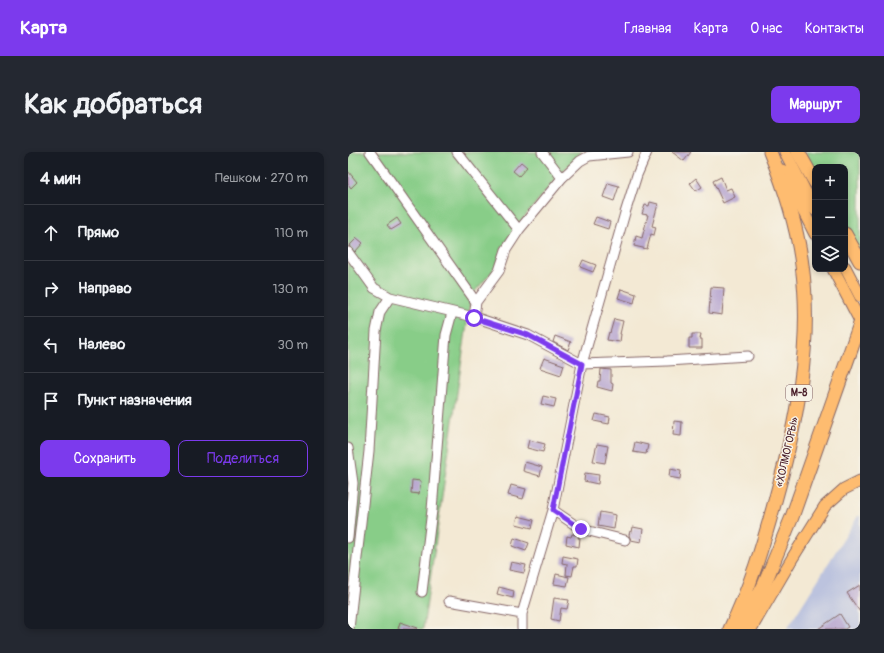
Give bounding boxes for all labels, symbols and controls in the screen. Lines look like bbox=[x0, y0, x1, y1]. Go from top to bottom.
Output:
text: Карта bbox=[20, 16, 67, 40]
text: Главная bbox=[624, 20, 671, 37]
text: Карта bbox=[693, 20, 728, 37]
text: О нас bbox=[750, 20, 783, 37]
text: Контакты bbox=[805, 20, 864, 37]
button: Маршрут bbox=[771, 86, 860, 123]
text: Как добраться bbox=[24, 87, 202, 122]
map controls bbox=[812, 164, 848, 272]
button: + bbox=[812, 164, 848, 200]
text: 4 мин bbox=[40, 168, 81, 189]
text: Пешком · 270 m bbox=[215, 170, 308, 186]
button: − bbox=[812, 200, 848, 236]
icon: ahead bbox=[40, 222, 62, 244]
text: Прямо bbox=[78, 223, 119, 242]
text: 110 m bbox=[275, 225, 308, 241]
button: layers bbox=[812, 236, 848, 272]
icon: right bbox=[40, 278, 62, 300]
text: Направо bbox=[78, 279, 132, 298]
text: 130 m bbox=[272, 281, 308, 297]
route start bbox=[465, 309, 483, 327]
icon: left bbox=[40, 334, 62, 356]
text: Налево bbox=[78, 335, 125, 354]
text: 30 m bbox=[278, 337, 308, 353]
road number: М-8 bbox=[786, 385, 812, 401]
icon: arrive bbox=[40, 390, 62, 412]
text: Пункт назначения bbox=[78, 391, 192, 410]
street label: «ХОЛМОГОРЫ» bbox=[773, 415, 801, 488]
button: Сохранить bbox=[40, 440, 170, 477]
button: Поделиться bbox=[178, 440, 308, 477]
route end bbox=[572, 520, 590, 538]

